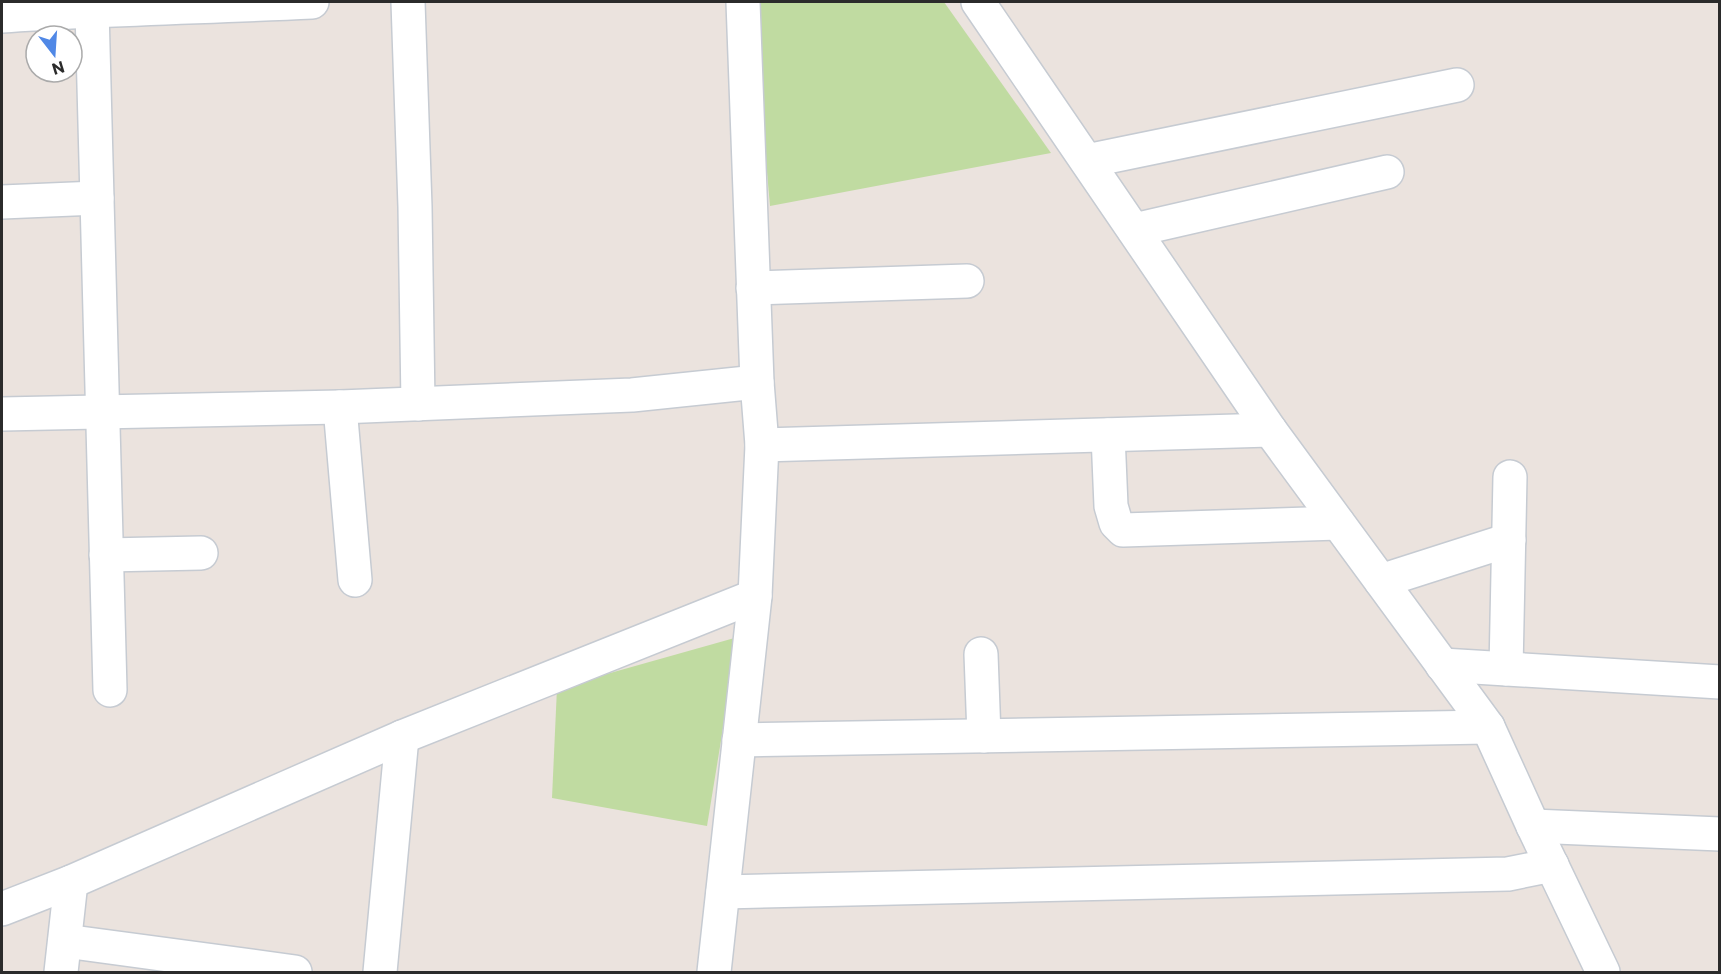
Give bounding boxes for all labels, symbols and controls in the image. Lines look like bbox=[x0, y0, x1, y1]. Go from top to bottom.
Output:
north arrow bbox=[24, 24, 84, 84]
text: N bbox=[50, 58, 67, 80]

